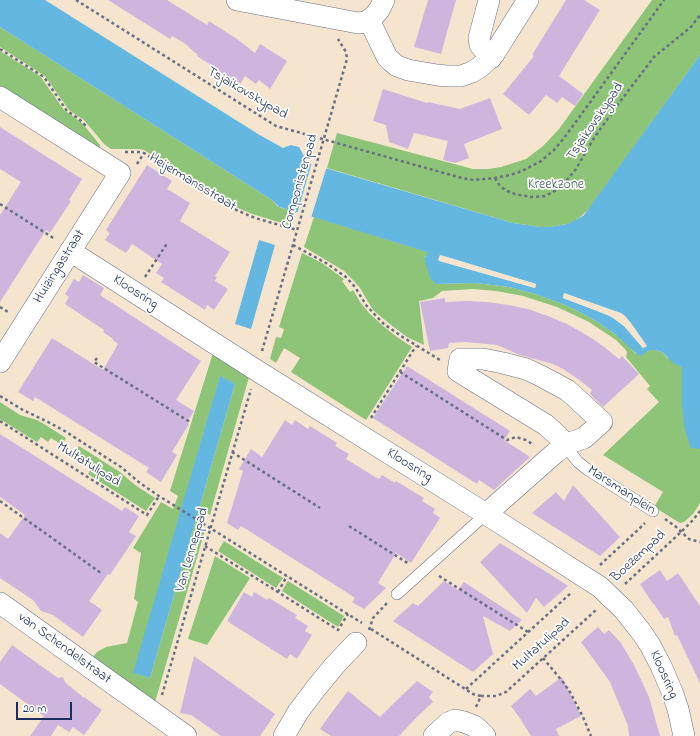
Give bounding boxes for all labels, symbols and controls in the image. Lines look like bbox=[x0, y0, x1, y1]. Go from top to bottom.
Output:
street label: Tsjaikovskypad bbox=[204, 64, 290, 124]
street label: Tsjaikovskypad bbox=[564, 80, 628, 164]
street label: Componistenpad bbox=[279, 132, 323, 232]
street label: Heijermansstraat bbox=[145, 150, 239, 216]
park label: Kreekzone bbox=[528, 178, 584, 194]
street label: Huizingastraat bbox=[31, 227, 89, 307]
street label: Kloosring bbox=[109, 272, 161, 314]
street label: Multatulipad bbox=[53, 439, 123, 491]
street label: Kloosring bbox=[383, 445, 435, 487]
street label: Marsmanplein bbox=[584, 463, 658, 519]
street label: Van Lenneppad bbox=[173, 506, 213, 594]
street label: Boezempad bbox=[608, 527, 670, 587]
street label: van Schendelstraat bbox=[14, 610, 114, 688]
street label: Multatulipad bbox=[510, 615, 574, 675]
street label: Kloosring bbox=[645, 648, 681, 702]
scale bar bbox=[18, 694, 74, 720]
text: 20 m bbox=[23, 700, 46, 718]

